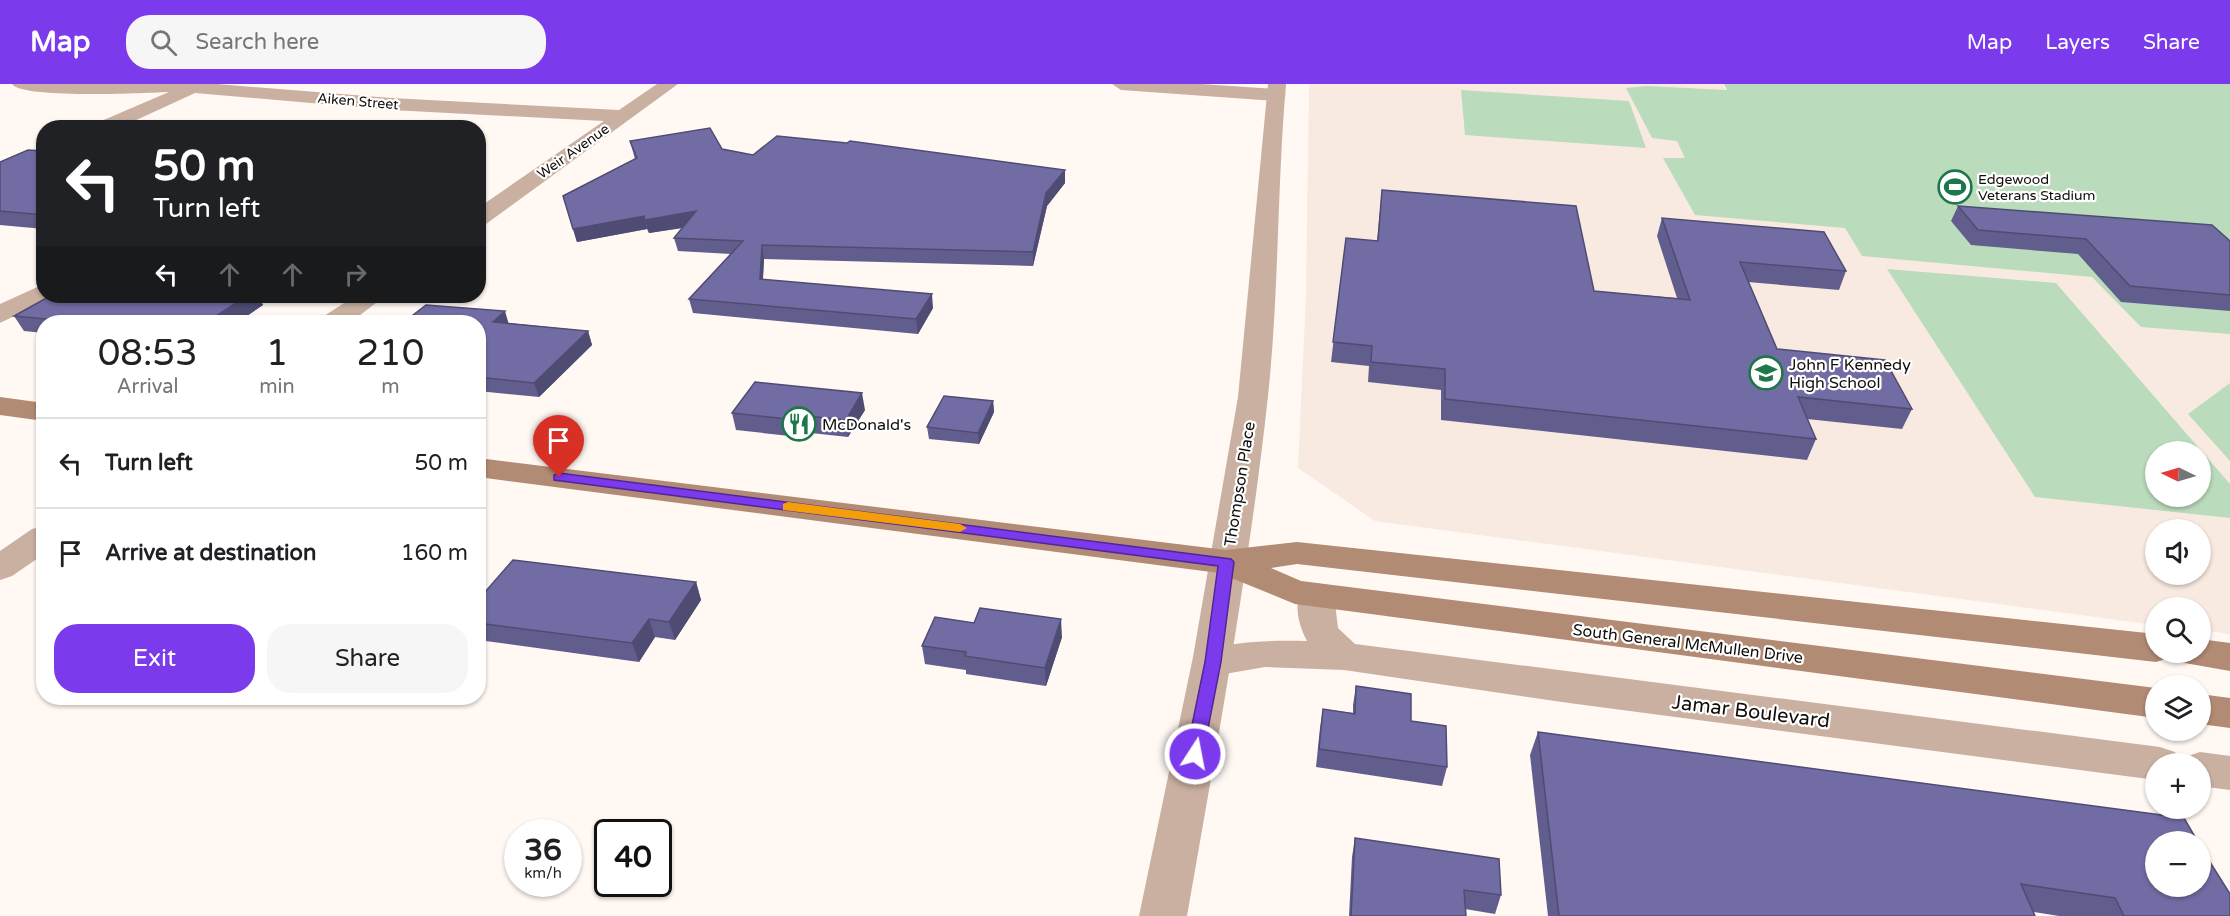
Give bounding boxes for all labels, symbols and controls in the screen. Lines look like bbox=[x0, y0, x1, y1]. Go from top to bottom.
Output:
search box bbox=[126, 15, 546, 69]
text: Map bbox=[30, 25, 90, 59]
icon: search bbox=[147, 26, 180, 59]
text: Search here bbox=[195, 29, 319, 55]
text: Map bbox=[1967, 30, 2012, 55]
text: Layers bbox=[2045, 30, 2110, 55]
text: Share bbox=[2143, 30, 2200, 55]
street label: Aiken Street bbox=[317, 89, 400, 114]
street label: Weir Avenue bbox=[534, 120, 613, 182]
text: 50 m bbox=[153, 141, 255, 192]
icon: left bbox=[54, 144, 132, 222]
sports icon: Edgewood Veterans Stadium bbox=[1937, 169, 1973, 205]
place label: Edgewood Veterans Stadium bbox=[1978, 171, 2095, 204]
text: Turn left bbox=[153, 192, 260, 225]
icon: left bbox=[150, 258, 183, 291]
icon: ahead bbox=[213, 258, 246, 291]
icon: ahead bbox=[276, 258, 309, 291]
icon: right bbox=[339, 258, 372, 291]
text: 08:53 bbox=[98, 332, 198, 375]
text: 1 bbox=[266, 332, 288, 375]
text: 210 bbox=[356, 332, 424, 375]
school or university icon: John F Kennedy High School bbox=[1748, 355, 1784, 391]
place label: John F Kennedy High School bbox=[1789, 355, 1911, 393]
text: Arrival bbox=[117, 375, 179, 399]
text: min bbox=[259, 375, 295, 399]
text: m bbox=[381, 375, 400, 399]
restaurant icon: McDonald's bbox=[781, 406, 817, 442]
pin bbox=[533, 415, 584, 477]
place label: McDonald's bbox=[822, 415, 911, 435]
street label: Thompson Place bbox=[1220, 420, 1260, 548]
icon: arrive bbox=[542, 424, 575, 457]
north arrow bbox=[2145, 441, 2211, 507]
map controls bbox=[2145, 441, 2211, 897]
icon: left bbox=[54, 447, 87, 480]
text: Turn left bbox=[105, 450, 193, 476]
text: 50 m bbox=[414, 450, 468, 476]
button: sound bbox=[2145, 519, 2211, 585]
icon: arrive bbox=[54, 537, 87, 570]
text: Arrive at destination bbox=[105, 540, 316, 566]
text: 160 m bbox=[401, 540, 468, 566]
button: search bbox=[2145, 597, 2211, 663]
street label: South General McMullen Drive bbox=[1572, 620, 1804, 668]
button: Exit bbox=[54, 624, 255, 693]
button: Share bbox=[267, 624, 468, 693]
button: layers bbox=[2145, 675, 2211, 741]
street label: Jamar Boulevard bbox=[1670, 690, 1831, 734]
position arrow bbox=[1163, 722, 1227, 786]
button: + bbox=[2145, 753, 2211, 819]
speed limit sign: 40 bbox=[594, 819, 672, 897]
button: − bbox=[2145, 831, 2211, 897]
text: 36 bbox=[524, 832, 562, 869]
text: km/h bbox=[524, 864, 562, 882]

